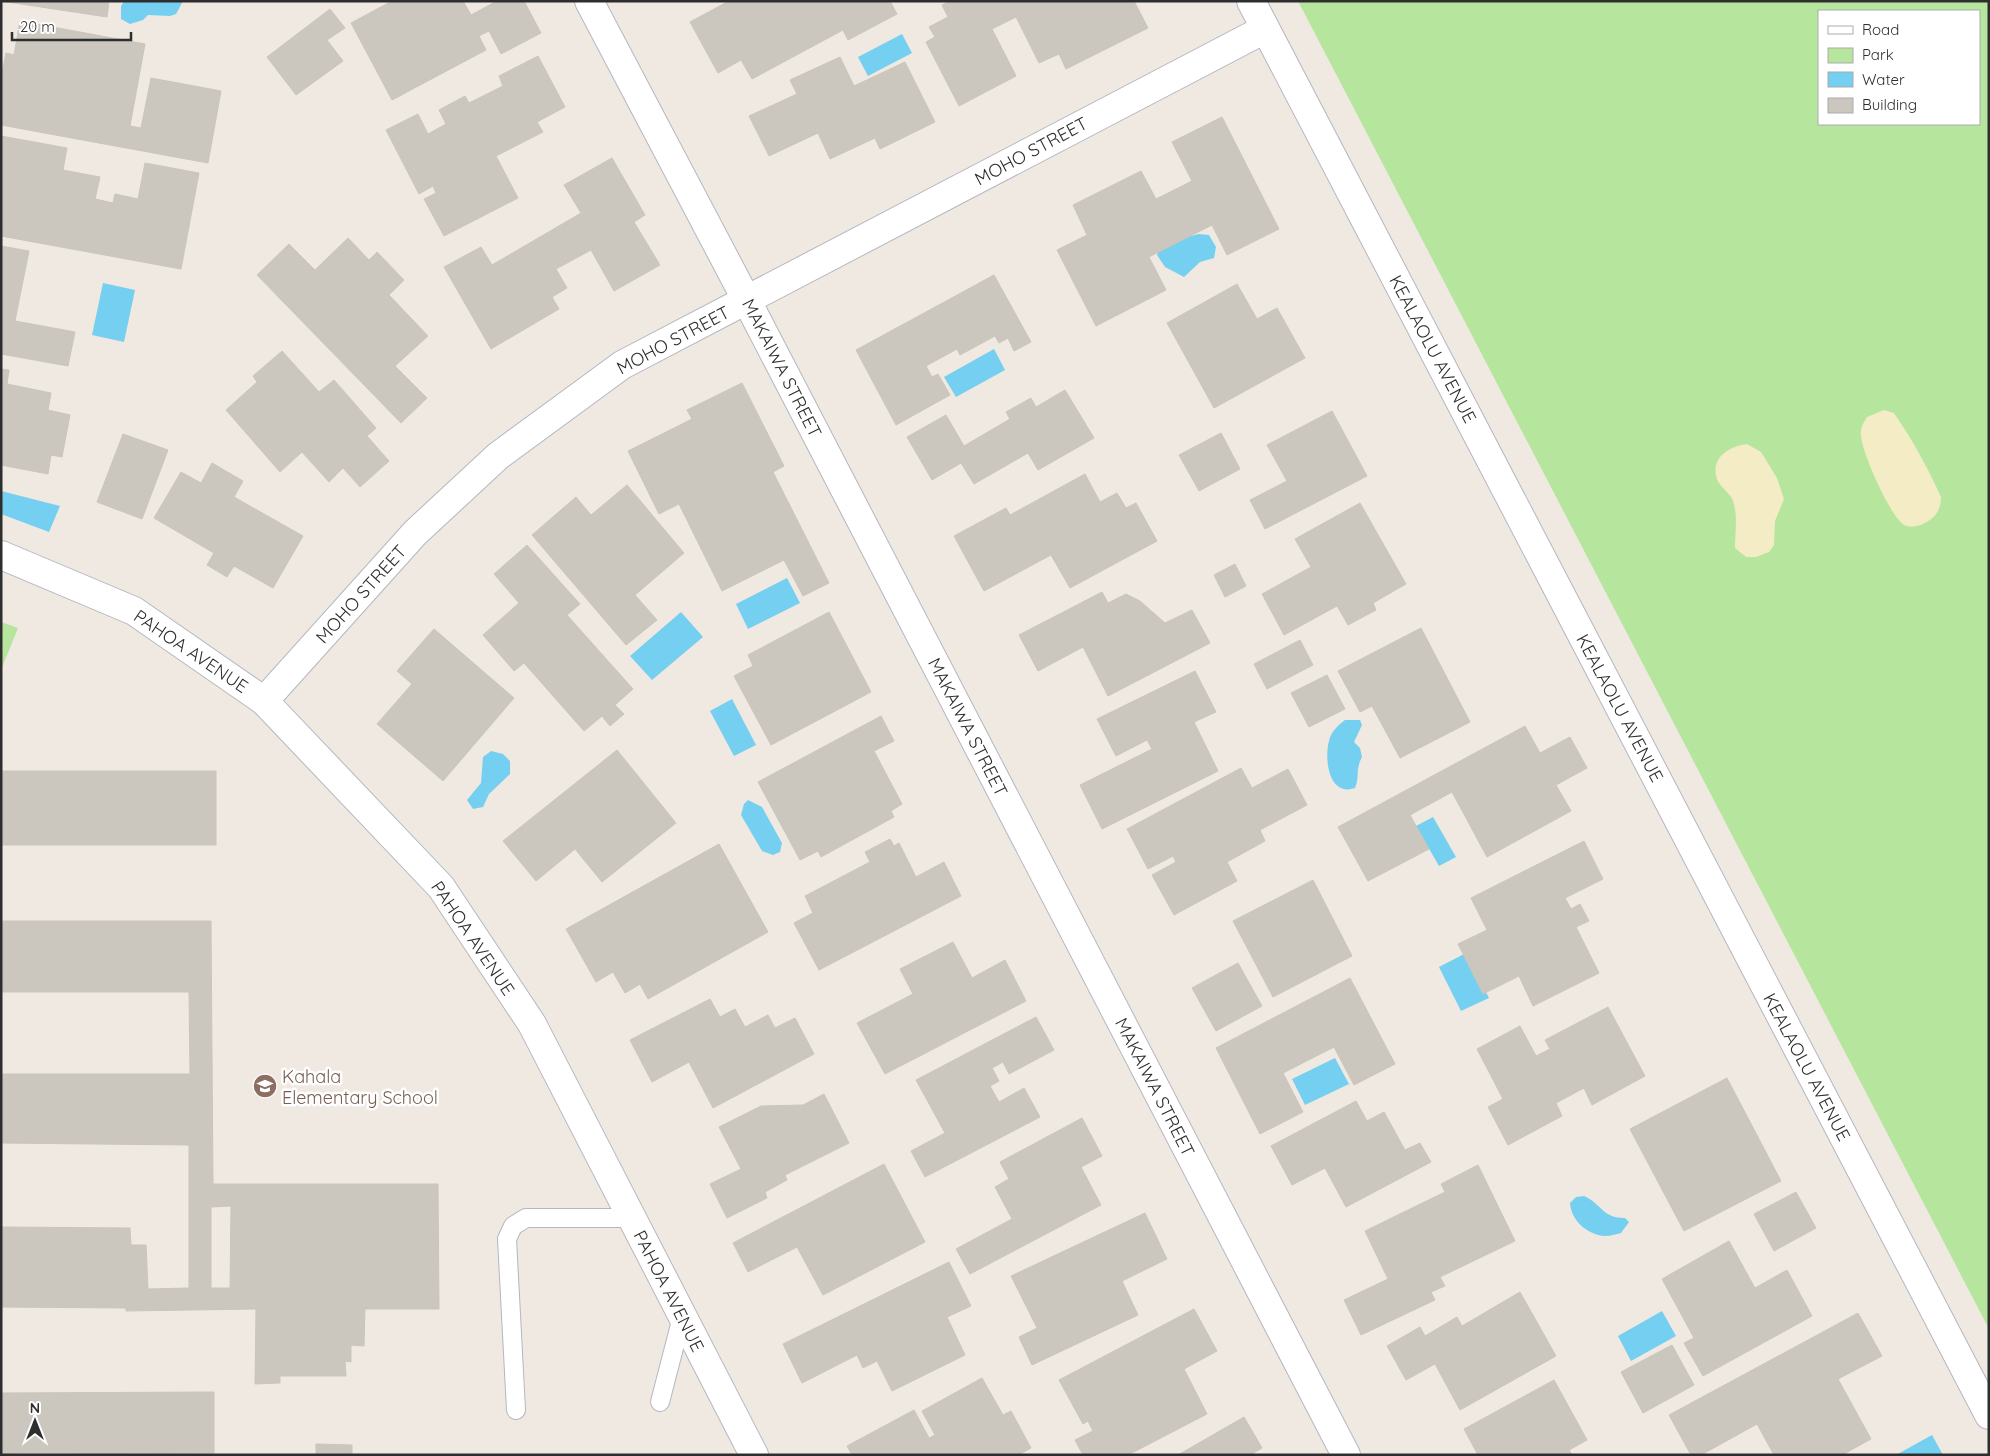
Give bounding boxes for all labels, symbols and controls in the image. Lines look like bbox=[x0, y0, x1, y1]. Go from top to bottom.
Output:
scale bar bbox=[12, 10, 131, 42]
legend bbox=[1818, 10, 1980, 125]
text: 20 m bbox=[20, 17, 55, 36]
text: Road bbox=[1862, 20, 1899, 39]
text: Park bbox=[1862, 45, 1894, 64]
text: Water bbox=[1862, 70, 1905, 89]
text: Building bbox=[1862, 95, 1917, 114]
street label: MOHO STREET bbox=[971, 112, 1092, 190]
street label: KEALAOLU AVENUE bbox=[1384, 271, 1482, 427]
street label: MAKAIWA STREET bbox=[737, 295, 827, 441]
street label: MOHO STREET bbox=[613, 301, 734, 379]
street label: MOHO STREET bbox=[311, 540, 411, 648]
street label: PAHOA AVENUE bbox=[129, 604, 253, 698]
street label: KEALAOLU AVENUE bbox=[1571, 630, 1669, 786]
street label: MAKAIWA STREET bbox=[923, 654, 1013, 800]
street label: PAHOA AVENUE bbox=[426, 876, 520, 1000]
street label: KEALAOLU AVENUE bbox=[1758, 989, 1856, 1145]
street label: MAKAIWA STREET bbox=[1110, 1014, 1200, 1160]
place label: Kahala Elementary School bbox=[282, 1065, 438, 1109]
school or university icon: Kahala Elementary School bbox=[252, 1073, 278, 1099]
street label: PAHOA AVENUE bbox=[629, 1226, 709, 1356]
north arrow bbox=[10, 1396, 60, 1446]
text: N bbox=[30, 1399, 40, 1417]

